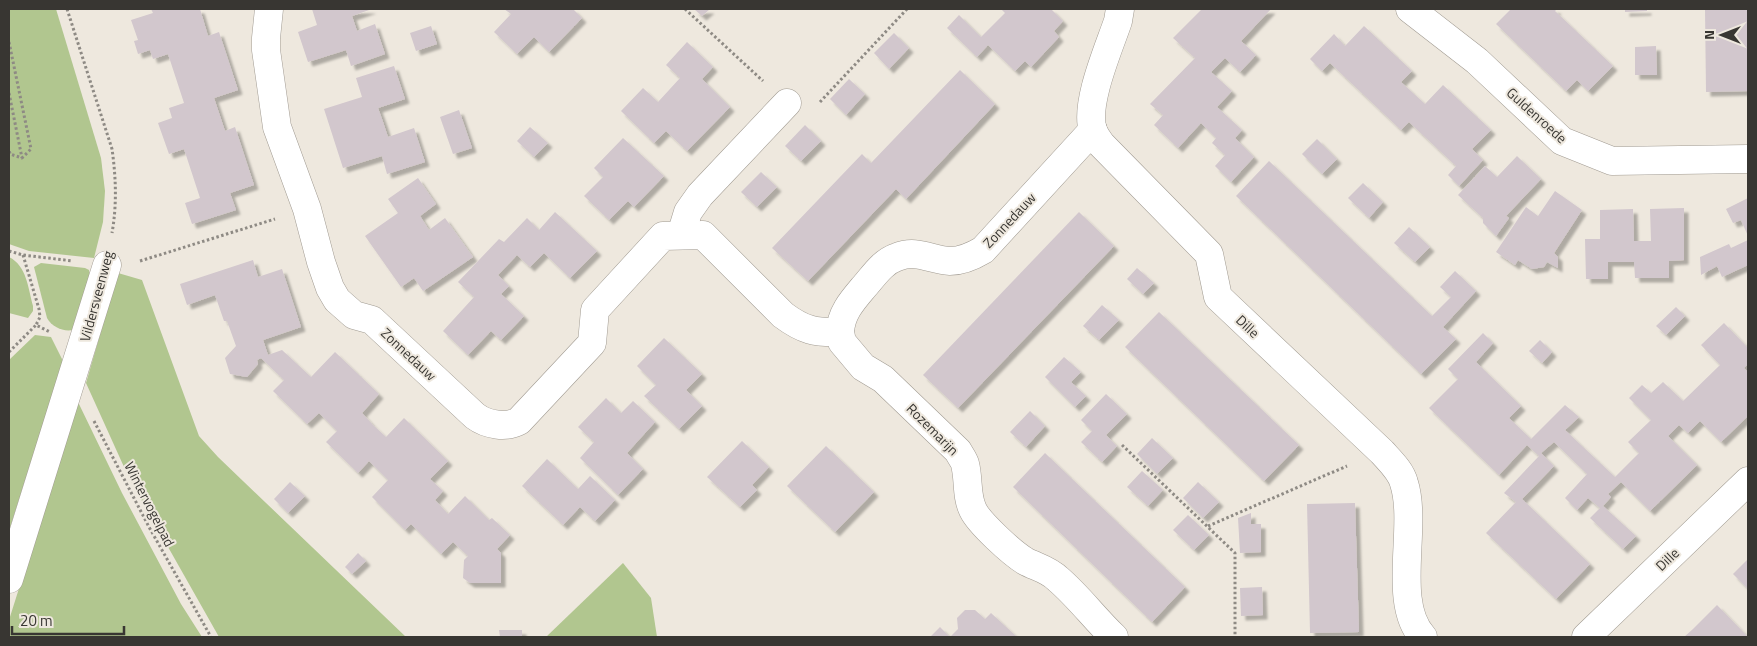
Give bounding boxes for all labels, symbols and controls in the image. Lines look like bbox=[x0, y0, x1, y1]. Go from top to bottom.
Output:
north arrow bbox=[1697, 10, 1747, 60]
text: N bbox=[1698, 30, 1719, 40]
street label: Guldenroede bbox=[1502, 82, 1572, 148]
street label: Zonnedauw bbox=[978, 187, 1041, 253]
street label: Vildersveenweg bbox=[74, 248, 118, 344]
street label: Dille bbox=[1231, 310, 1265, 342]
street label: Zonnedauw bbox=[376, 323, 442, 386]
street label: Rozemarijn bbox=[902, 398, 964, 460]
street label: Wintervogelpad bbox=[120, 458, 180, 550]
street label: Dille bbox=[1650, 543, 1684, 575]
scale bar bbox=[12, 604, 125, 636]
text: 20 m bbox=[20, 609, 53, 632]

